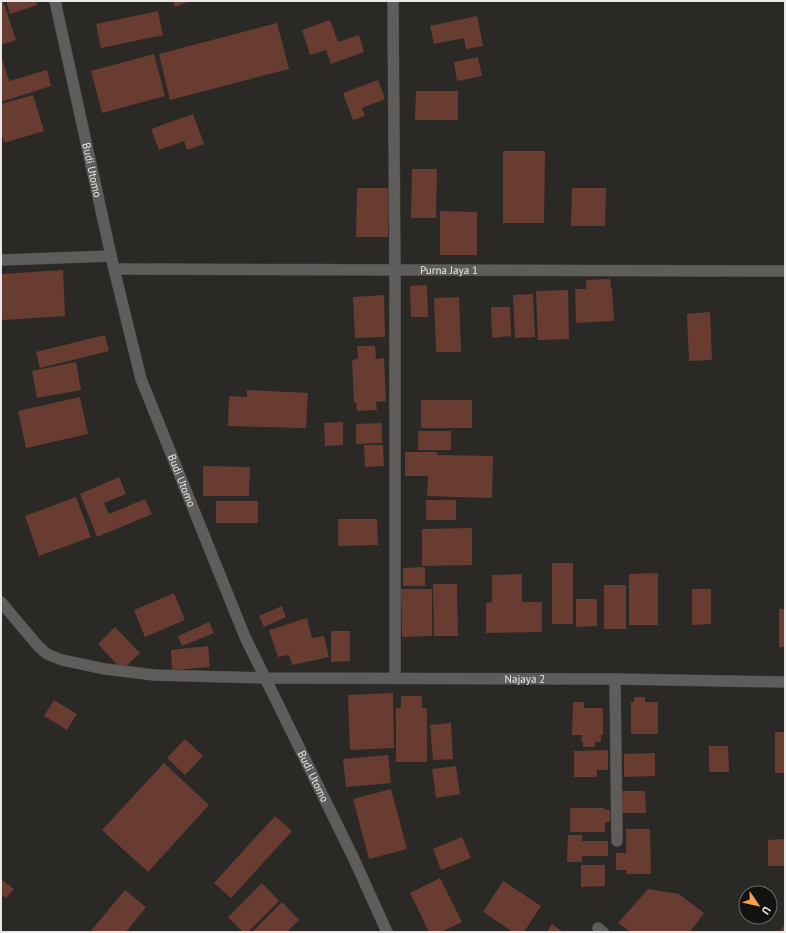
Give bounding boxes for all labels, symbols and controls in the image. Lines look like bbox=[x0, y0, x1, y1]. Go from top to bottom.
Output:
street label: Budi Utomo bbox=[79, 141, 105, 199]
street label: Purna Jaya 1 bbox=[420, 263, 478, 277]
street label: Budi Utomo bbox=[165, 452, 199, 509]
street label: Najaya 2 bbox=[505, 672, 545, 686]
street label: Budi Utomo bbox=[295, 748, 332, 804]
north arrow bbox=[738, 885, 778, 925]
text: U bbox=[759, 904, 774, 917]

